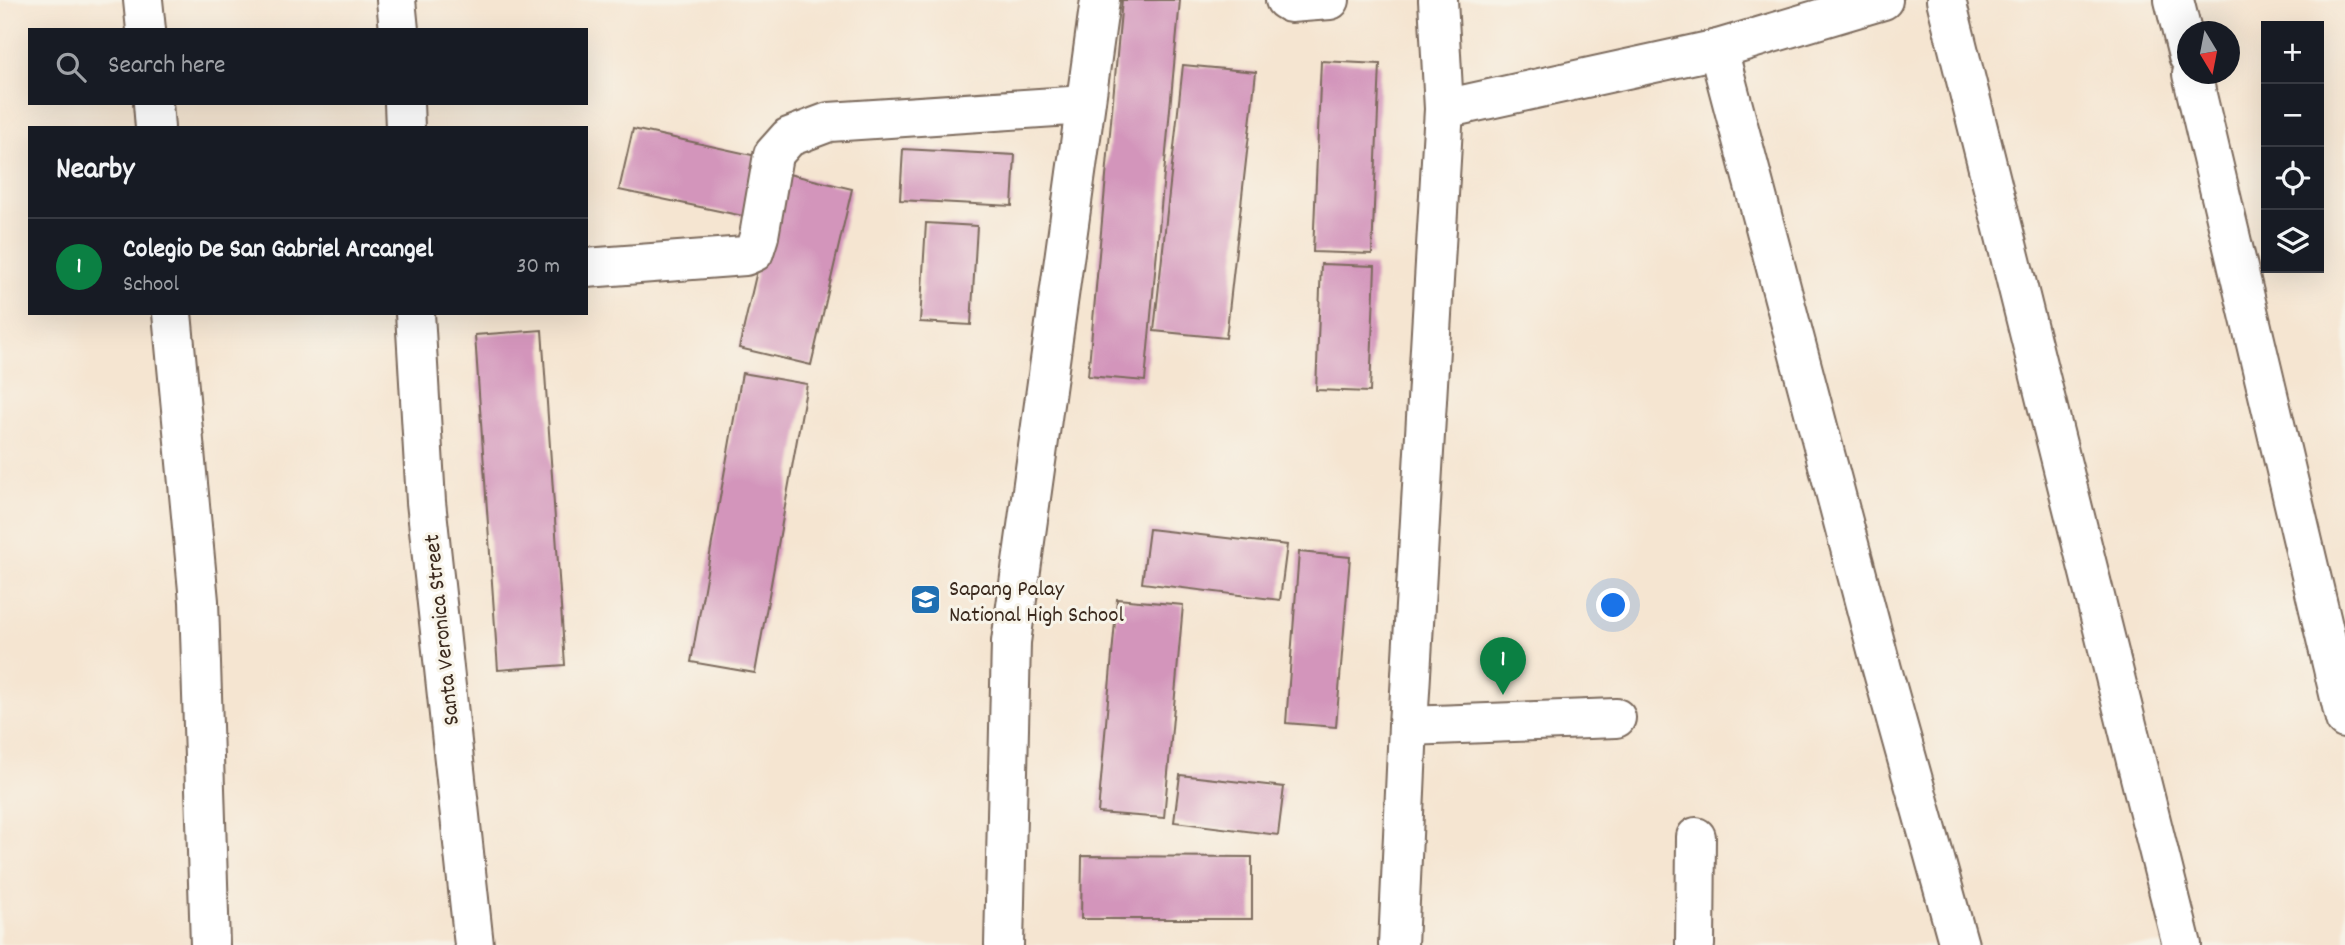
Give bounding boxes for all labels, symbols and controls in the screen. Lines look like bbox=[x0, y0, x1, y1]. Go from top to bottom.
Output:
north arrow bbox=[2177, 21, 2240, 84]
map controls bbox=[2261, 21, 2324, 273]
button: + bbox=[2261, 21, 2324, 84]
search box bbox=[28, 28, 588, 105]
icon: search bbox=[52, 48, 90, 86]
text: Search here bbox=[108, 48, 226, 85]
button: − bbox=[2261, 84, 2324, 147]
button: locate bbox=[2261, 147, 2324, 210]
text: Nearby bbox=[56, 150, 134, 193]
button: layers bbox=[2261, 210, 2324, 273]
text: Colegio De San Gabriel Arcangel bbox=[123, 232, 433, 269]
text: 1 bbox=[76, 251, 82, 284]
text: 30 m bbox=[516, 251, 560, 284]
text: School bbox=[123, 269, 179, 302]
street label: Santa Veronica Street bbox=[417, 532, 470, 727]
place label: Sapang Palay National High School bbox=[949, 574, 1124, 633]
school or university icon: Sapang Palay National High School bbox=[909, 583, 943, 617]
your location bbox=[1596, 588, 1630, 622]
pin: 1 bbox=[1480, 637, 1526, 695]

